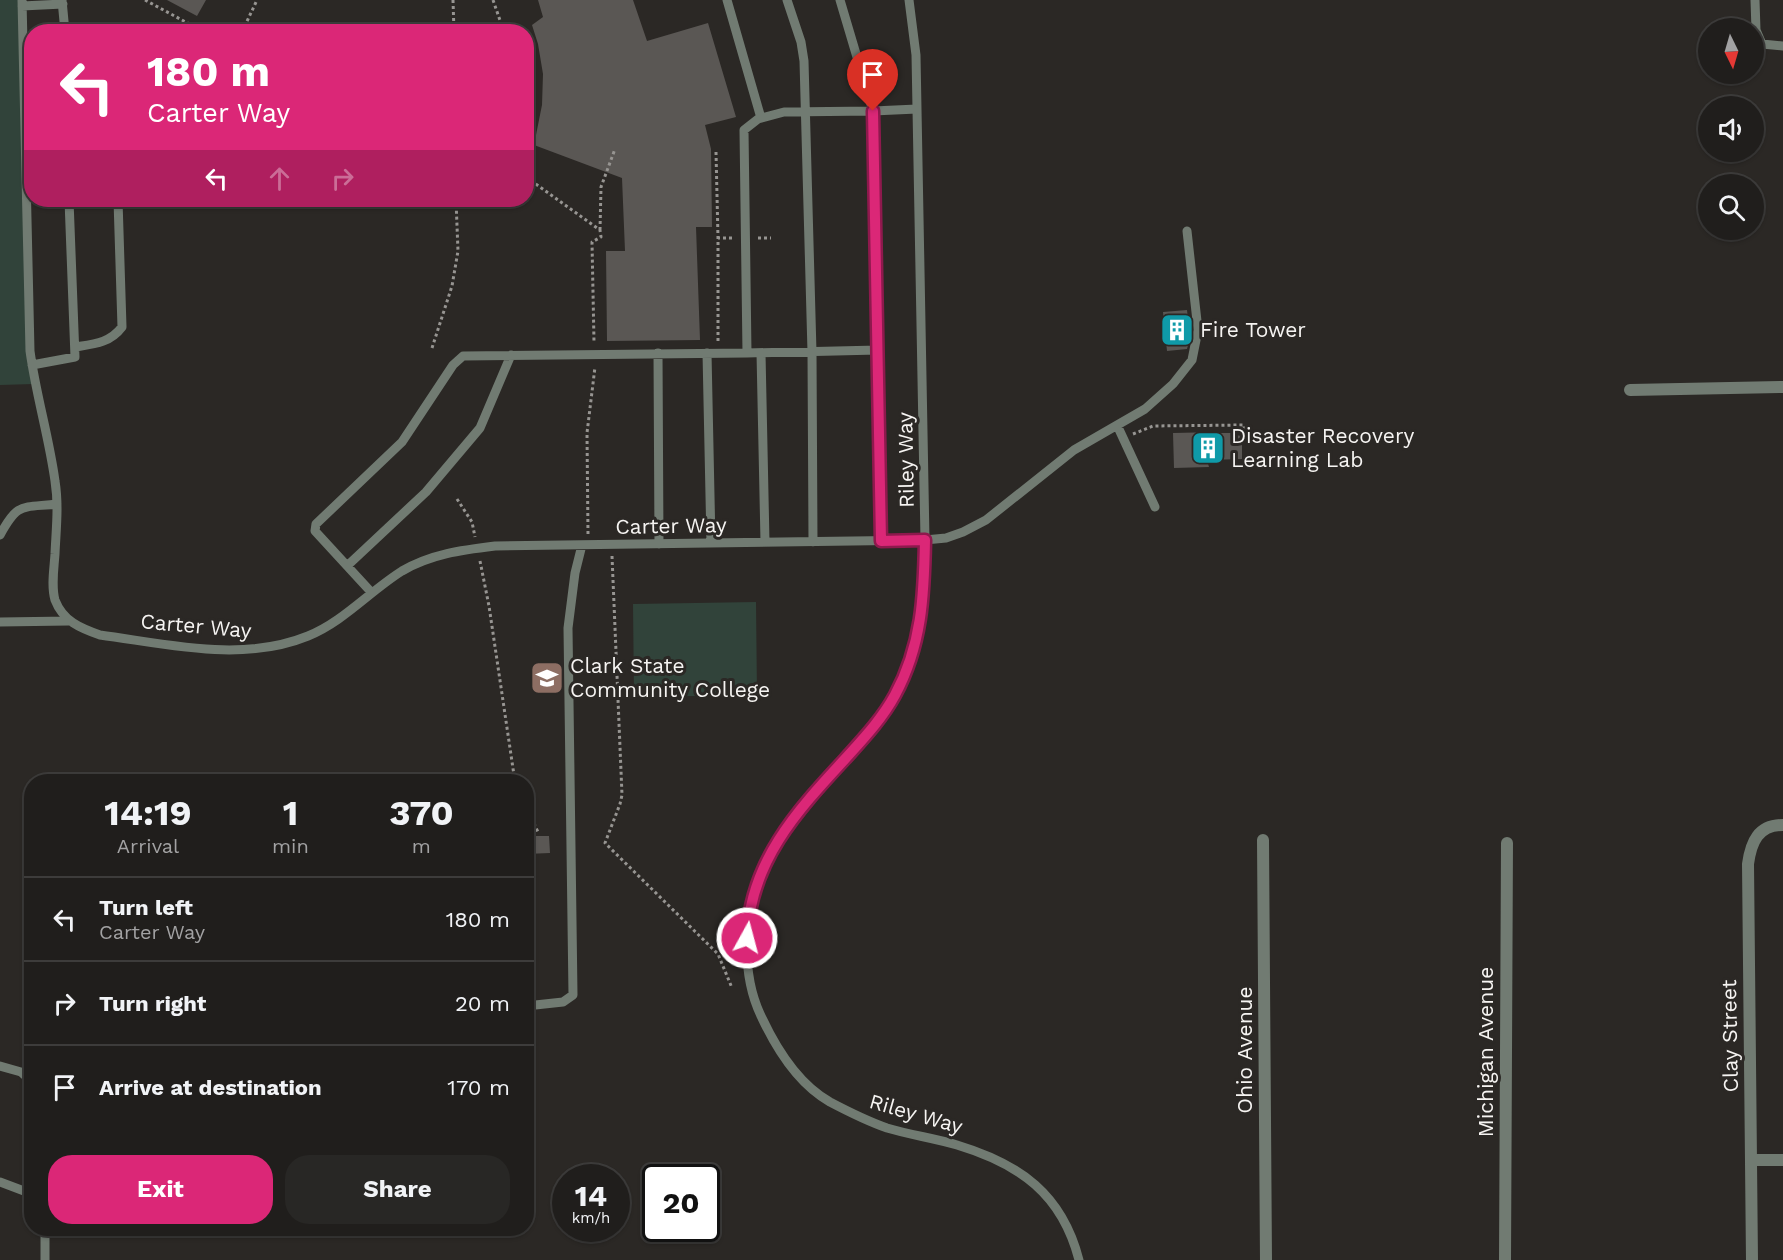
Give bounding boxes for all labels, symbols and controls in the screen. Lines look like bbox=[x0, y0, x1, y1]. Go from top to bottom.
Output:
north arrow bbox=[1698, 18, 1764, 84]
map controls bbox=[1698, 18, 1764, 240]
text: 180 m bbox=[147, 47, 270, 96]
icon: left bbox=[48, 48, 126, 126]
pin bbox=[847, 49, 898, 111]
icon: arrive bbox=[856, 58, 889, 91]
button: sound bbox=[1698, 96, 1764, 162]
text: Carter Way bbox=[147, 97, 290, 129]
icon: left bbox=[200, 162, 233, 195]
icon: ahead bbox=[263, 162, 296, 195]
icon: right bbox=[326, 162, 359, 195]
button: search bbox=[1698, 174, 1764, 240]
building icon: Fire Tower bbox=[1159, 312, 1195, 348]
place label: Fire Tower bbox=[1200, 317, 1306, 342]
street label: Riley Way bbox=[892, 412, 919, 508]
place label: Disaster Recovery Learning Lab bbox=[1231, 423, 1414, 472]
building icon: Disaster Recovery Learning Lab bbox=[1190, 430, 1226, 466]
street label: Carter Way bbox=[615, 512, 727, 539]
street label: Carter Way bbox=[139, 608, 253, 643]
place label: Clark State Community College bbox=[570, 653, 770, 702]
school or university icon: Clark State Community College bbox=[529, 660, 565, 696]
text: 14:19 bbox=[104, 792, 192, 834]
text: 1 bbox=[283, 792, 298, 834]
text: 370 bbox=[389, 792, 454, 834]
text: Arrival bbox=[117, 834, 179, 858]
text: min bbox=[272, 834, 309, 858]
text: m bbox=[412, 834, 431, 858]
text: Turn left bbox=[99, 895, 193, 920]
icon: left bbox=[48, 903, 81, 936]
position arrow bbox=[715, 906, 779, 970]
text: 180 m bbox=[446, 907, 510, 932]
text: Carter Way bbox=[99, 920, 205, 944]
street label: Michigan Avenue bbox=[1473, 967, 1498, 1137]
street label: Clay Street bbox=[1716, 979, 1743, 1093]
street label: Ohio Avenue bbox=[1232, 986, 1257, 1114]
icon: right bbox=[48, 987, 81, 1020]
text: Turn right bbox=[99, 991, 206, 1016]
text: 20 m bbox=[455, 991, 510, 1016]
icon: arrive bbox=[48, 1071, 81, 1104]
text: Arrive at destination bbox=[99, 1075, 322, 1100]
text: 170 m bbox=[447, 1075, 510, 1100]
street label: Riley Way bbox=[867, 1088, 966, 1139]
button: Exit bbox=[48, 1155, 273, 1224]
button: Share bbox=[285, 1155, 510, 1224]
speed limit sign: 20 bbox=[642, 1164, 720, 1242]
text: 14 bbox=[575, 1178, 607, 1213]
text: km/h bbox=[572, 1209, 610, 1227]

